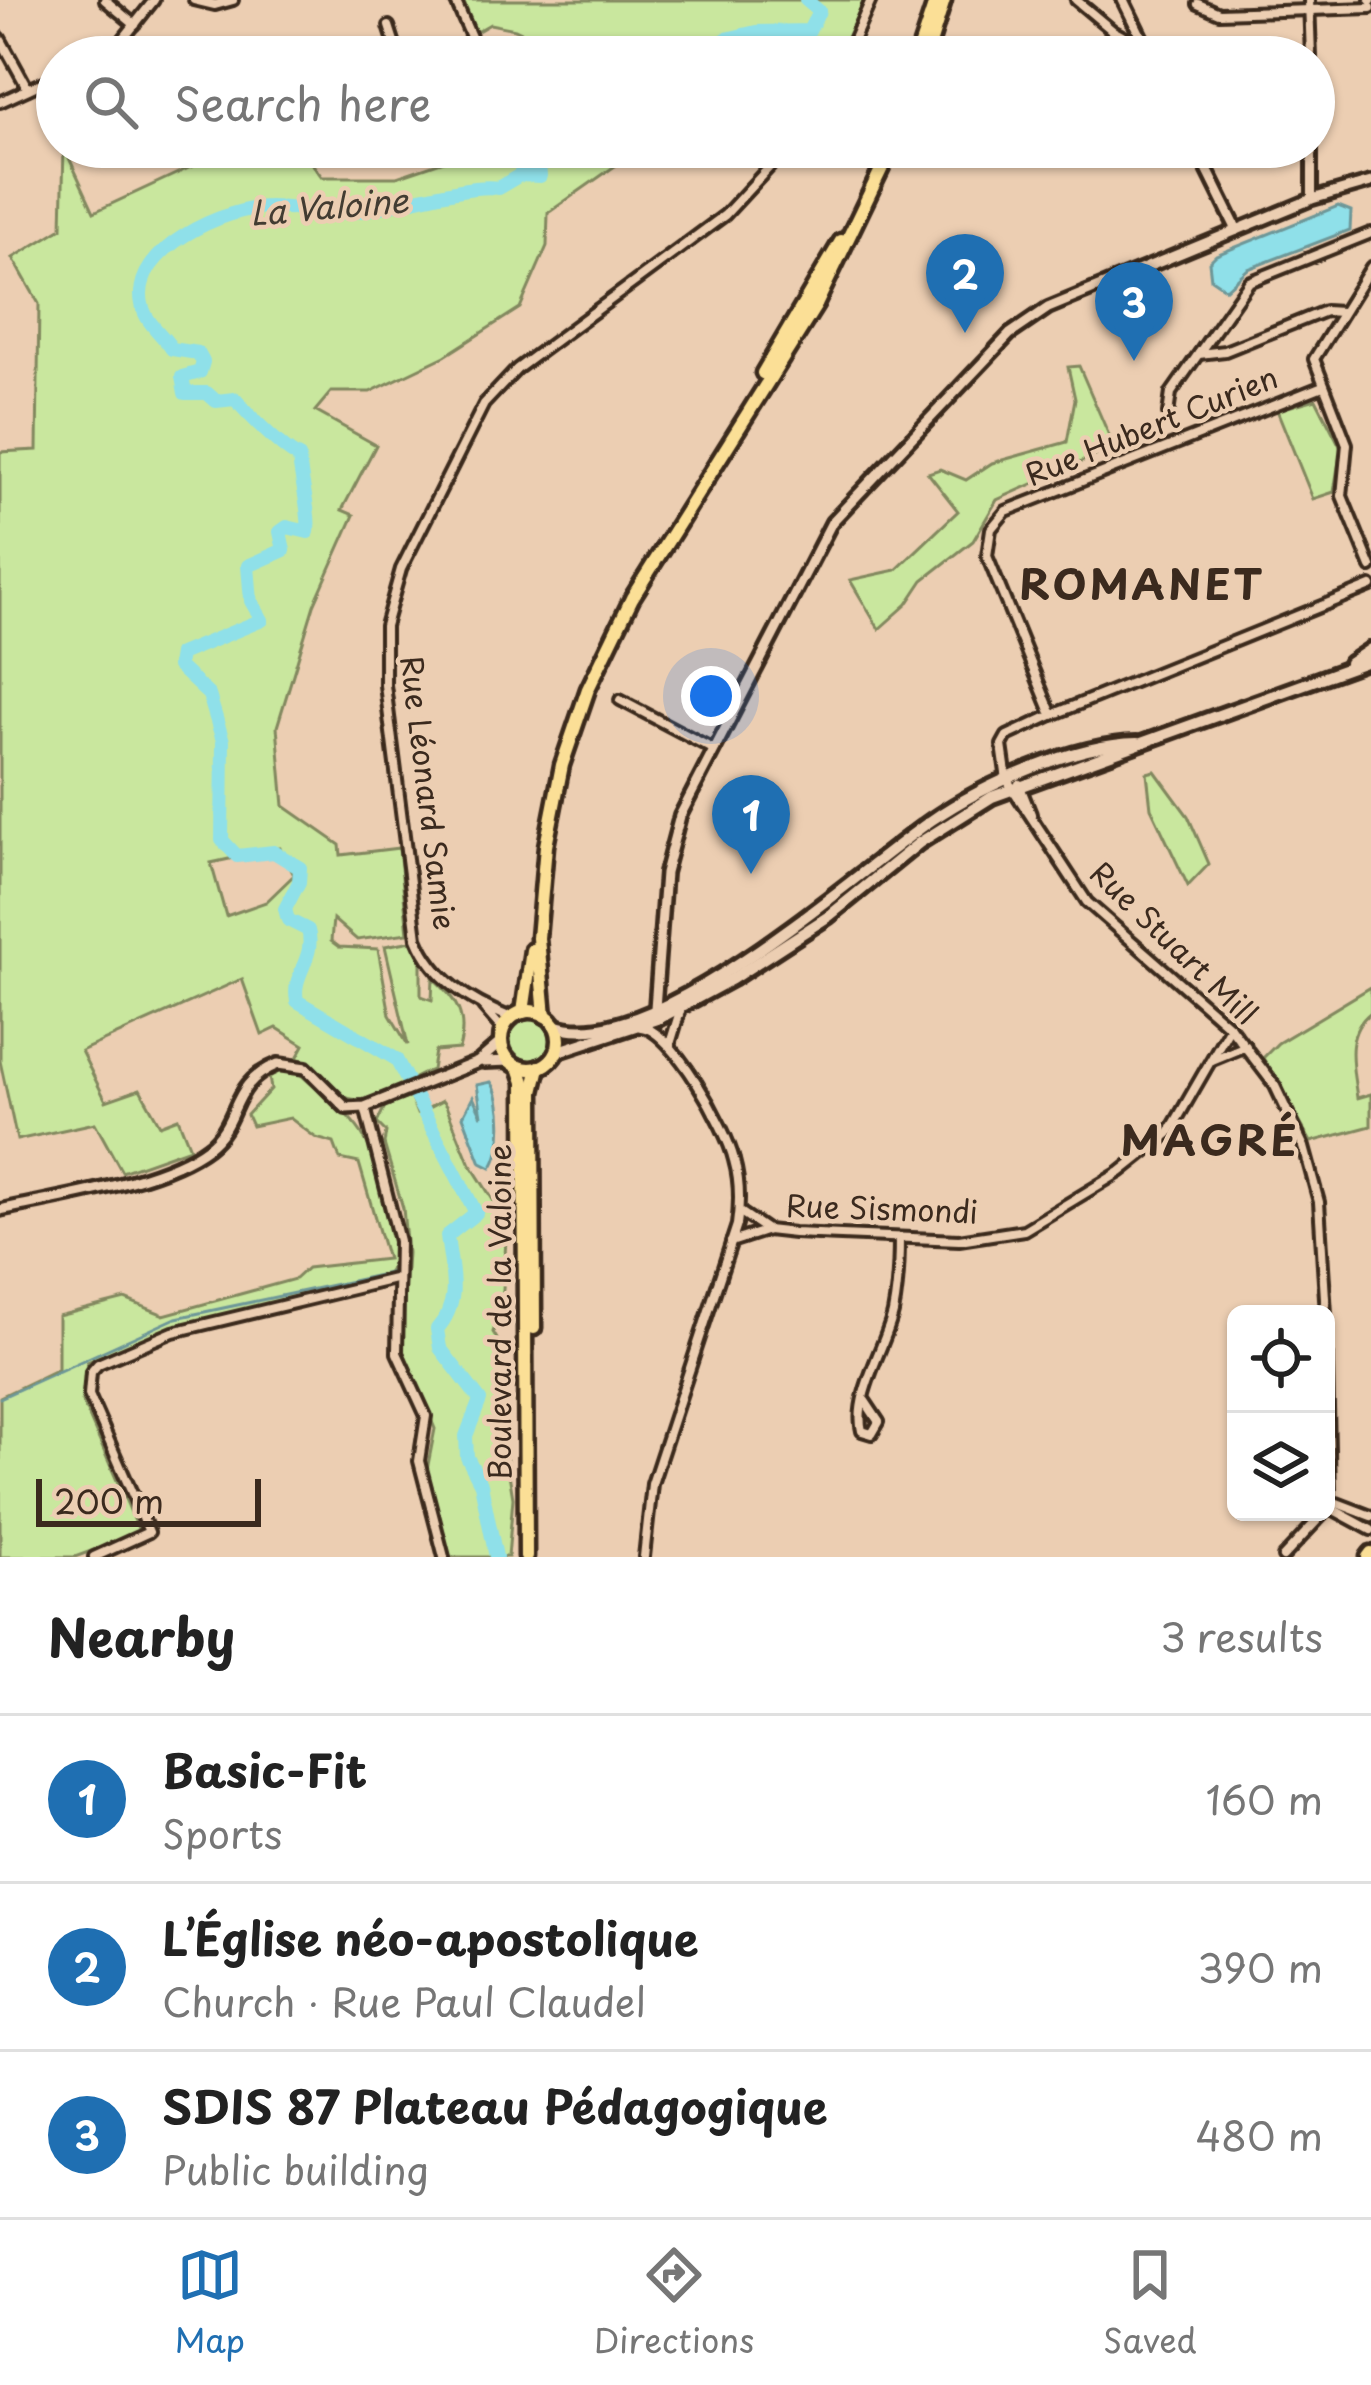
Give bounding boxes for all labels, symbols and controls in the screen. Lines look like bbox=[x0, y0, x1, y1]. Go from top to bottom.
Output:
search box bbox=[36, 36, 1335, 168]
text: Search here bbox=[174, 68, 431, 136]
icon: search bbox=[78, 69, 144, 135]
water label: La Valoine bbox=[248, 173, 412, 237]
pin: 2 bbox=[926, 234, 1004, 333]
pin: 3 bbox=[1095, 262, 1173, 361]
street label: Rue Hubert Curien bbox=[1018, 354, 1284, 496]
district label: ROMANET bbox=[1019, 551, 1265, 614]
street label: Rue Léonard Samie bbox=[390, 653, 469, 932]
your location bbox=[681, 666, 741, 726]
pin: 1 bbox=[712, 775, 790, 874]
street label: Rue Stuart Mill bbox=[1081, 850, 1269, 1034]
district label: MAGRÉ bbox=[1121, 1107, 1299, 1170]
street label: Boulevard de la Valoine bbox=[476, 1144, 521, 1480]
street label: Rue Sismondi bbox=[785, 1182, 979, 1233]
map controls bbox=[1227, 1305, 1335, 1521]
button: locate bbox=[1227, 1305, 1335, 1413]
button: layers bbox=[1227, 1413, 1335, 1521]
scale bar bbox=[36, 1473, 261, 1526]
text: 200 m bbox=[54, 1475, 164, 1525]
text: Nearby bbox=[48, 1597, 235, 1674]
text: 3 results bbox=[1160, 1606, 1323, 1665]
text: Basic-Fit bbox=[162, 1735, 367, 1803]
text: 1 bbox=[78, 1769, 96, 1828]
text: 160 m bbox=[1206, 1769, 1323, 1828]
text: Sports bbox=[162, 1803, 282, 1862]
text: L’Église néo-apostolique bbox=[162, 1903, 699, 1971]
text: 2 bbox=[73, 1937, 101, 1996]
text: 390 m bbox=[1198, 1937, 1323, 1996]
text: Church · Rue Paul Claudel bbox=[162, 1971, 646, 2030]
text: SDIS 87 Plateau Pédagogique bbox=[162, 2071, 828, 2139]
text: 3 bbox=[74, 2105, 100, 2164]
text: 480 m bbox=[1196, 2105, 1323, 2164]
text: Public building bbox=[162, 2139, 429, 2198]
tab: Map bbox=[174, 2242, 245, 2364]
tab: Directions bbox=[594, 2242, 754, 2364]
tab: Saved bbox=[1103, 2242, 1197, 2364]

